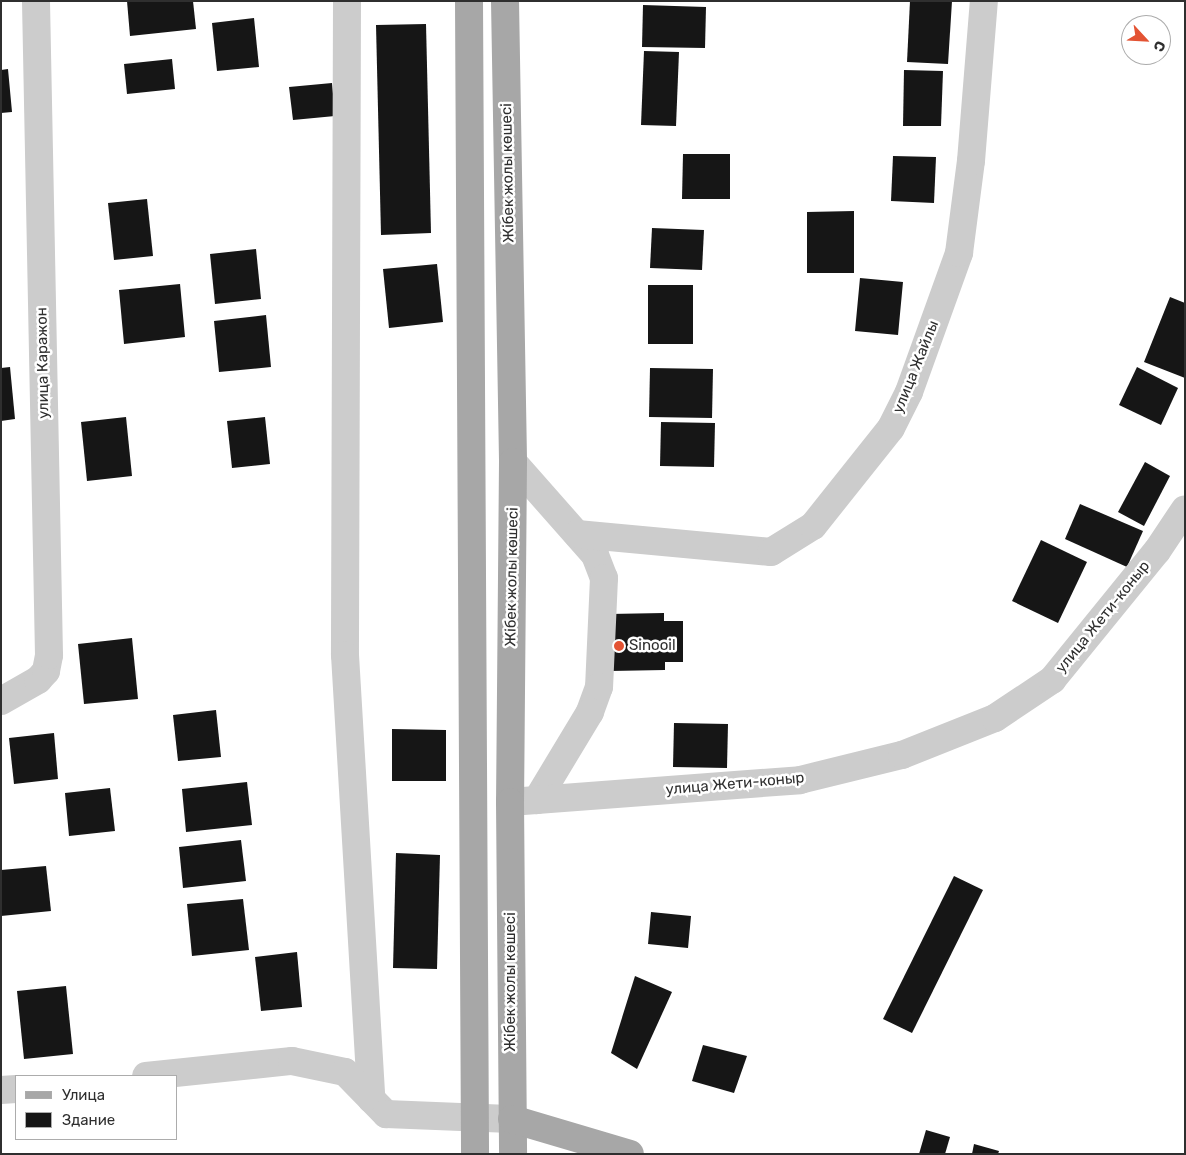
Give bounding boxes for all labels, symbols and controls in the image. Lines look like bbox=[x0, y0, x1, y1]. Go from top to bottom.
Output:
north arrow bbox=[1121, 15, 1171, 65]
text: С bbox=[1149, 38, 1169, 54]
street label: Жібек жолы көшесі bbox=[498, 103, 518, 243]
street label: улица Каражон bbox=[33, 307, 53, 419]
street label: улица Жайлы bbox=[889, 318, 943, 416]
street label: Жібек жолы көшесі bbox=[502, 507, 522, 647]
street label: улица Жети-коныр bbox=[1052, 557, 1154, 677]
place label: Sinooil bbox=[629, 637, 676, 655]
marker: Sinooil bbox=[613, 640, 625, 652]
street label: улица Жети-коныр bbox=[665, 769, 805, 799]
street label: Жібек жолы көшесі bbox=[502, 912, 520, 1052]
legend bbox=[15, 1075, 178, 1140]
text: Улица bbox=[62, 1086, 105, 1104]
text: Здание bbox=[62, 1111, 115, 1129]

